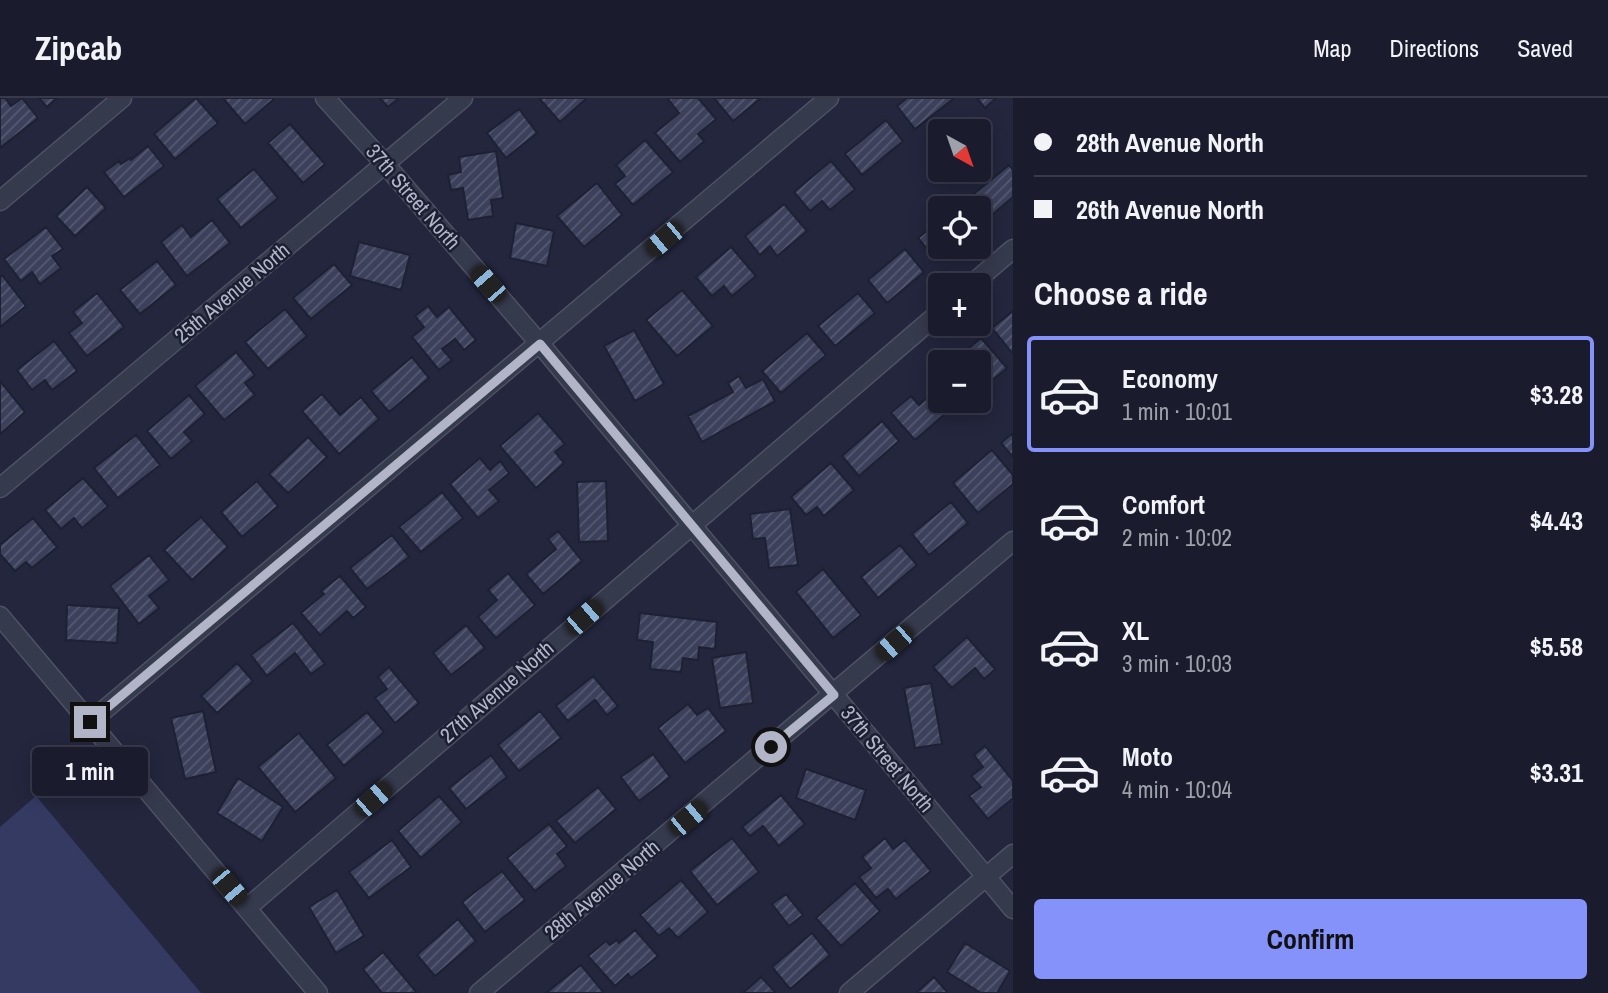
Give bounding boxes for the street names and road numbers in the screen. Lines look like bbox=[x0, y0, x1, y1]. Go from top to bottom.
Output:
street label: 37th Street North bbox=[359, 138, 467, 256]
street label: 25th Avenue North bbox=[168, 236, 296, 349]
street label: 27th Avenue North bbox=[433, 634, 560, 749]
street label: 37th Street North bbox=[834, 699, 941, 818]
street label: 28th Avenue North bbox=[538, 833, 666, 946]

